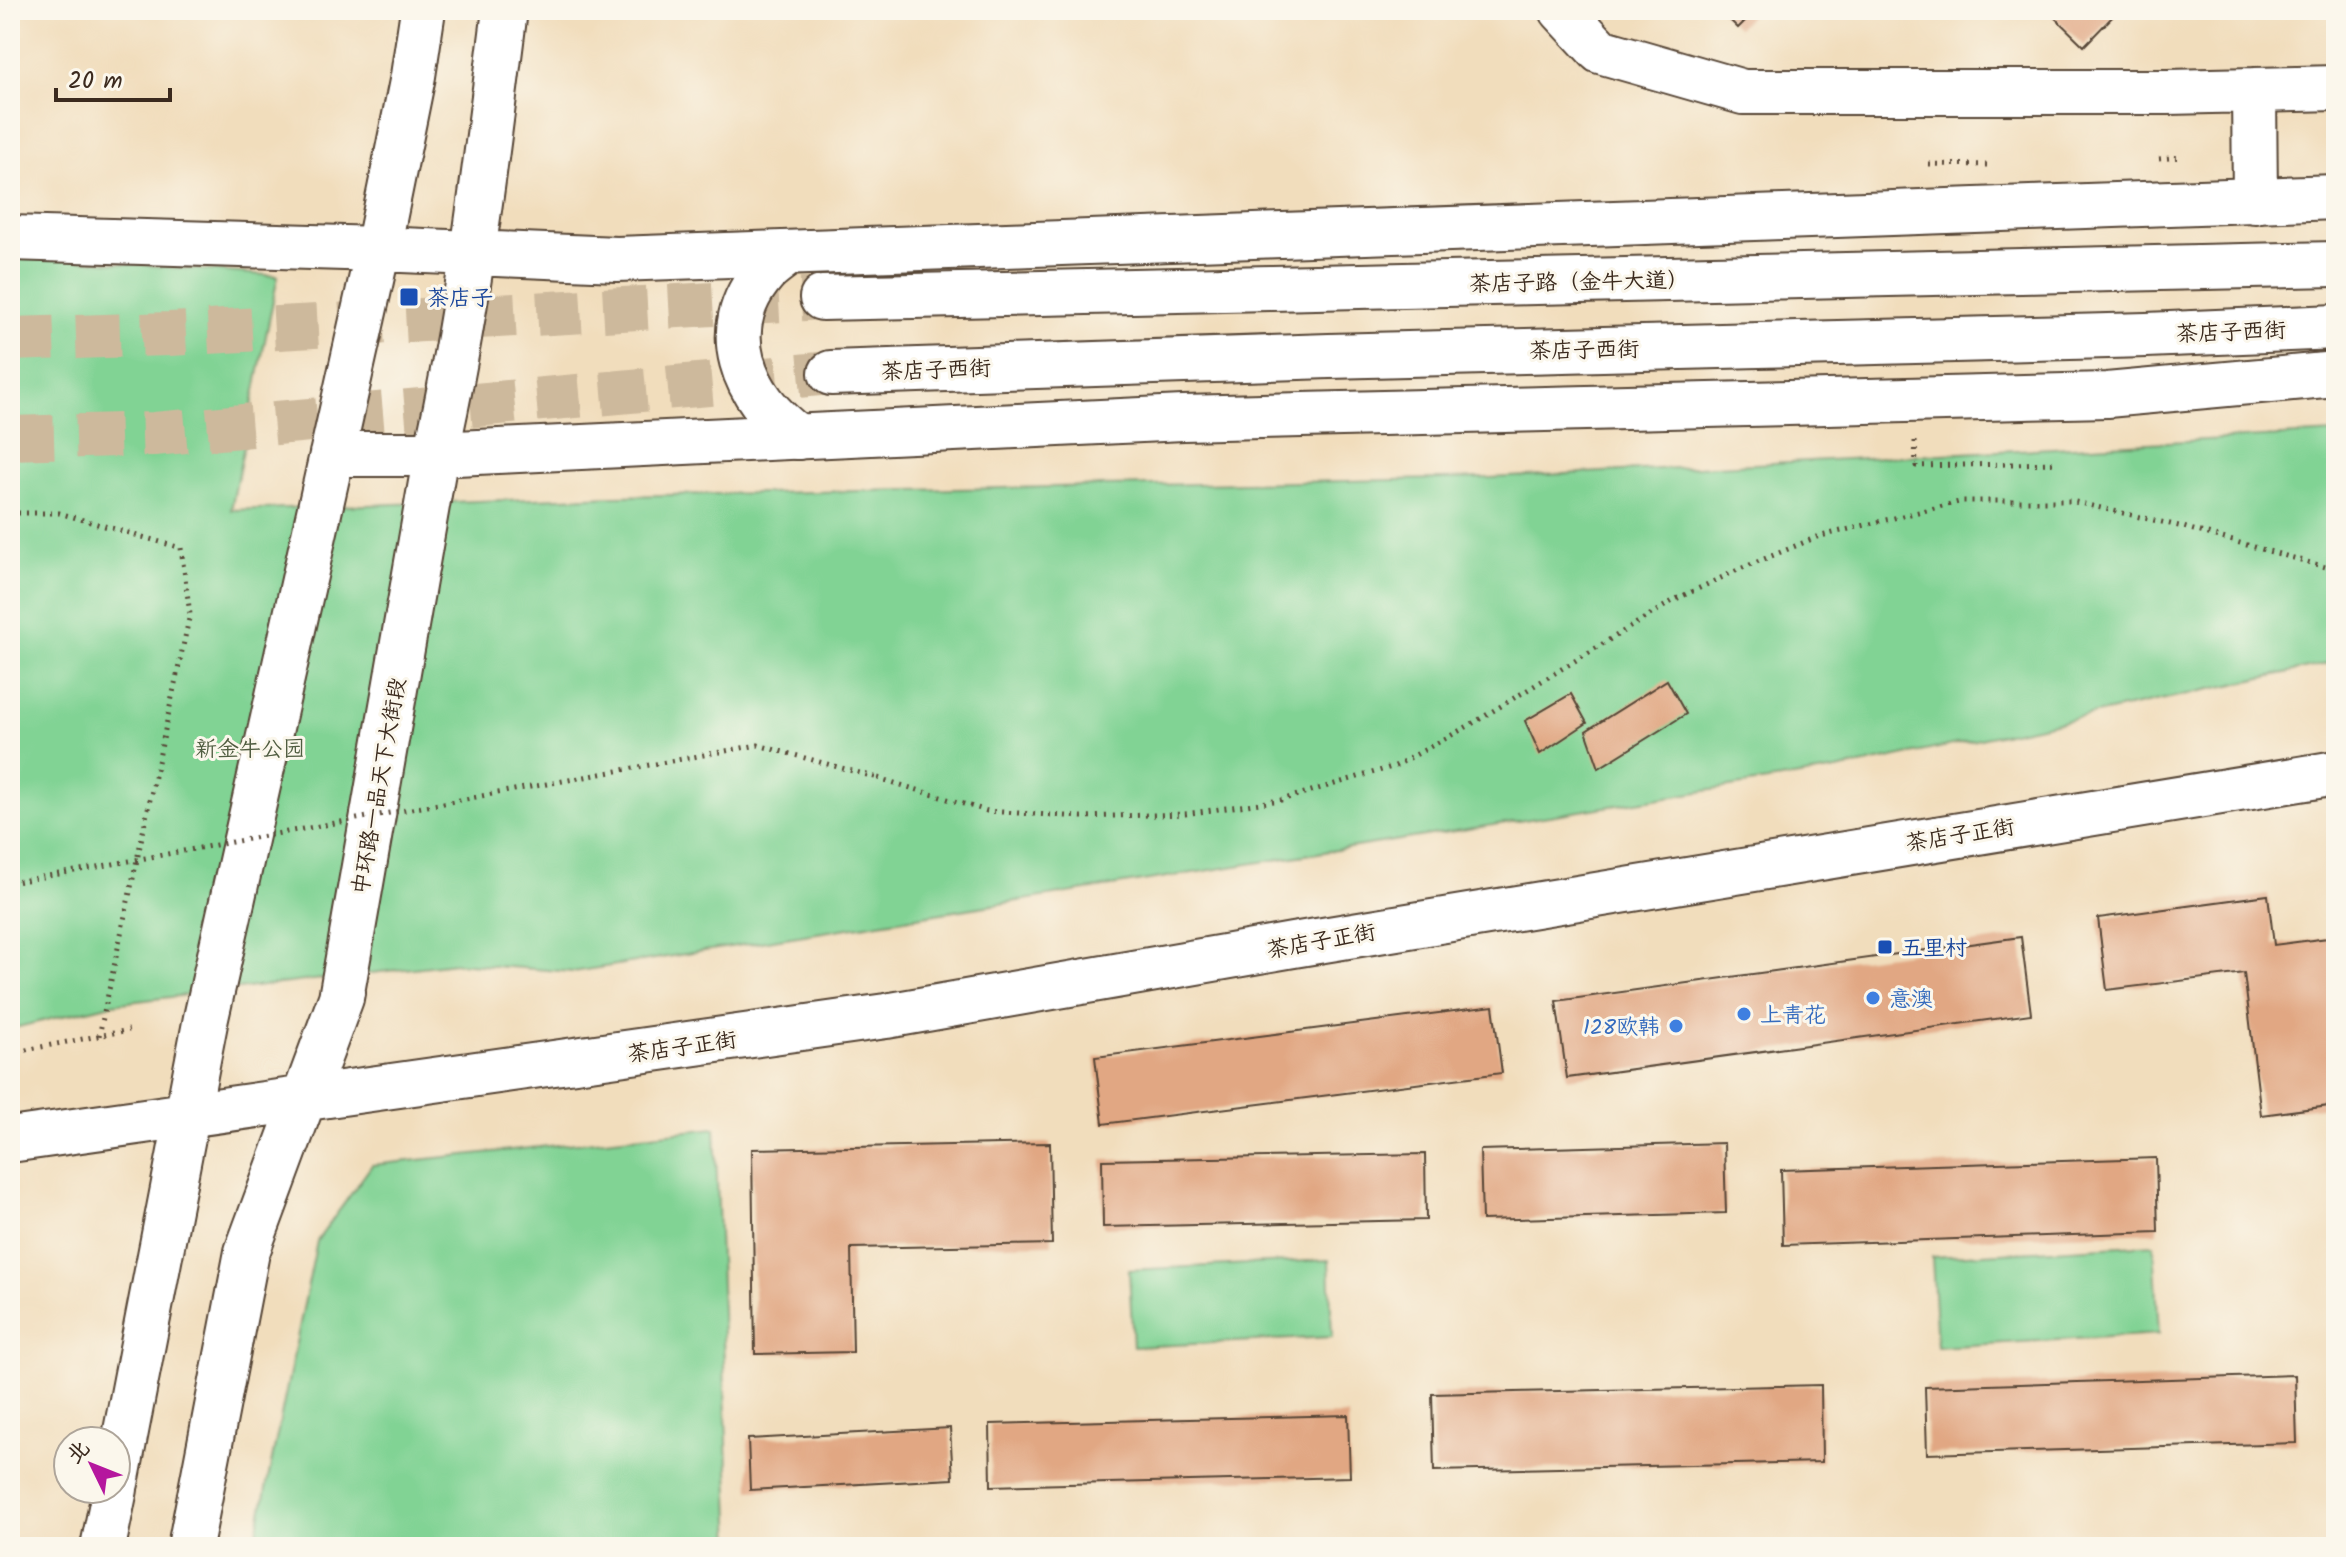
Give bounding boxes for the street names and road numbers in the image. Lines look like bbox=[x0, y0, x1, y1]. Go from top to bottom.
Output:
street label: 茶店子路（金牛大道） bbox=[1469, 264, 1689, 303]
street label: 茶店子西街 bbox=[2176, 314, 2287, 353]
street label: 茶店子西街 bbox=[1529, 333, 1639, 370]
street label: 茶店子西街 bbox=[881, 352, 992, 391]
street label: 中环路一品天下大街段 bbox=[344, 675, 417, 898]
street label: 茶店子正街 bbox=[1903, 811, 2017, 862]
street label: 茶店子正街 bbox=[1264, 916, 1379, 969]
street label: 茶店子正街 bbox=[625, 1023, 739, 1073]

